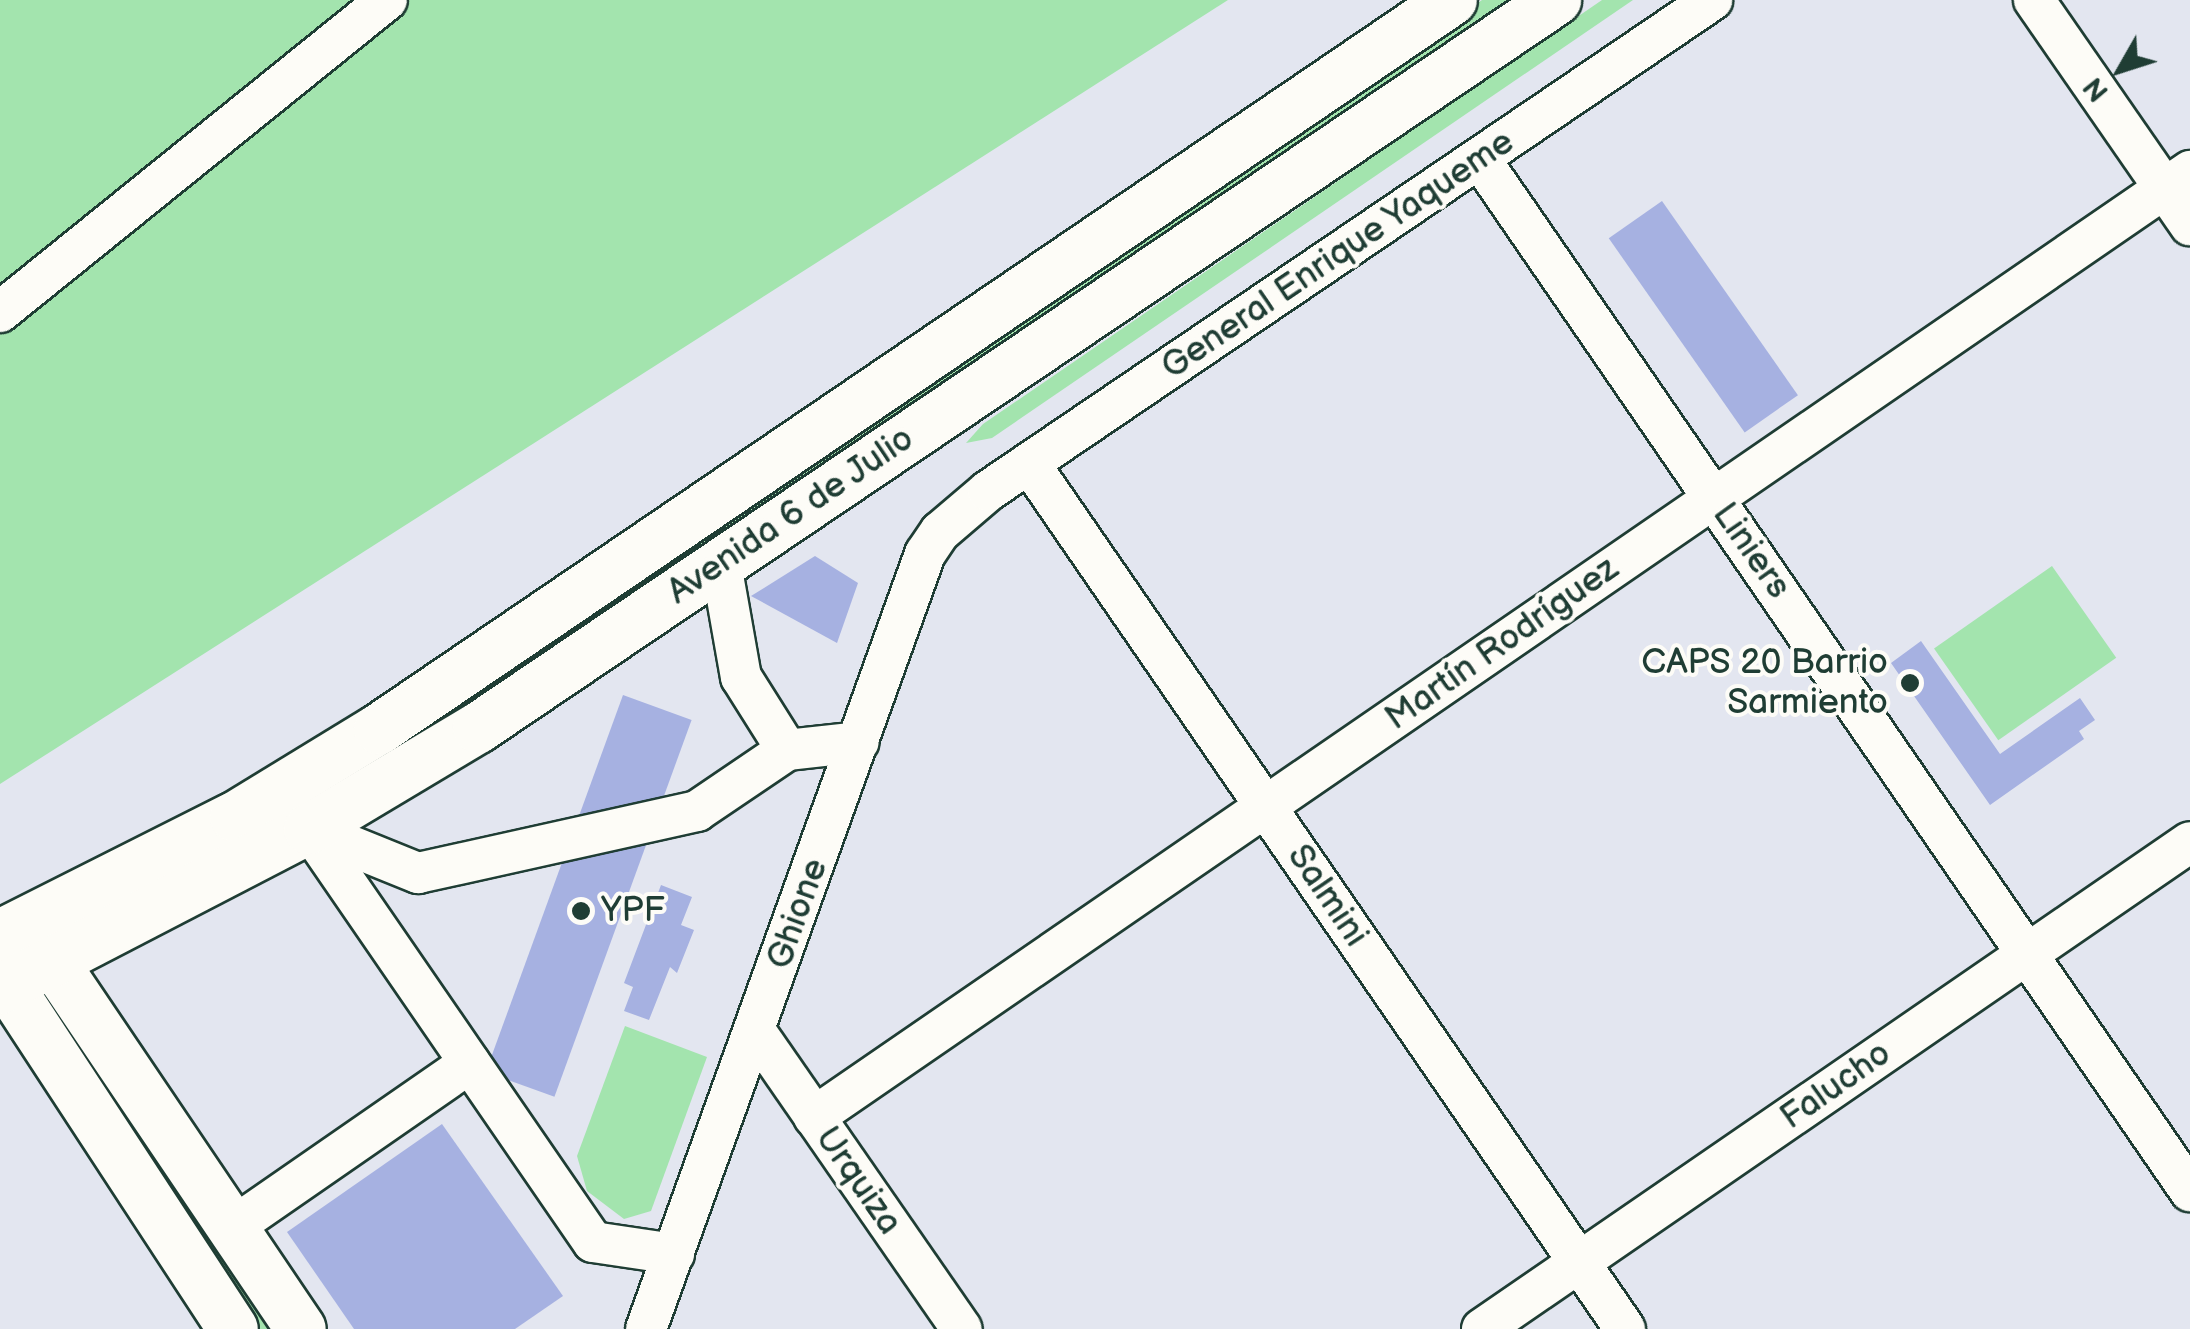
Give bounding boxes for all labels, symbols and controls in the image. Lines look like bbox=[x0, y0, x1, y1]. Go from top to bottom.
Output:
north arrow bbox=[2070, 20, 2170, 120]
text: N bbox=[2077, 71, 2116, 108]
street label: General Enrique Yaqueme bbox=[1153, 121, 1523, 389]
street label: Avenida 6 de Julio bbox=[659, 418, 923, 614]
street label: Liniers bbox=[1703, 495, 1799, 607]
street label: Martín Rodríguez bbox=[1378, 548, 1626, 740]
place label: CAPS 20 Barrio Sarmiento bbox=[1641, 642, 1888, 724]
marker: CAPS 20 Barrio Sarmiento bbox=[1897, 670, 1923, 696]
street label: Salmini bbox=[1278, 837, 1376, 955]
street label: Ghione bbox=[759, 853, 837, 975]
place label: YPF bbox=[601, 890, 664, 932]
marker: YPF bbox=[570, 900, 592, 922]
street label: Falucho bbox=[1773, 1033, 1899, 1139]
street label: Urquiza bbox=[806, 1119, 910, 1243]

